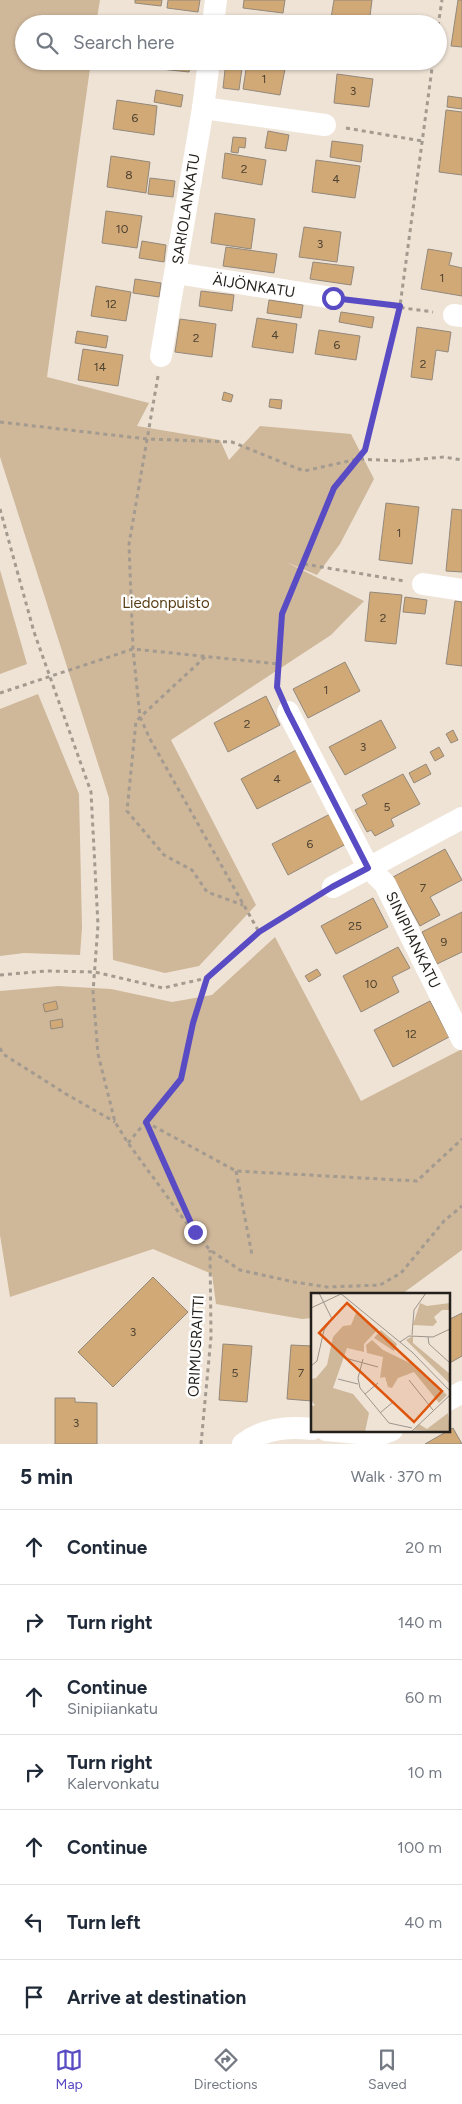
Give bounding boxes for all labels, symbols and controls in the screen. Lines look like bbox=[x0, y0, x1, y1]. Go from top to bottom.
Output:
search box bbox=[15, 15, 447, 70]
icon: search bbox=[33, 29, 61, 57]
text: Search here bbox=[73, 31, 175, 54]
house number: 1 bbox=[262, 72, 266, 86]
house number: 3 bbox=[350, 84, 356, 98]
house number: 6 bbox=[132, 111, 139, 125]
street label: SARIOLANKATU bbox=[168, 152, 204, 266]
house number: 2 bbox=[241, 162, 247, 176]
house number: 8 bbox=[125, 168, 133, 182]
house number: 4 bbox=[332, 172, 340, 186]
house number: 10 bbox=[116, 222, 129, 236]
house number: 3 bbox=[317, 237, 323, 251]
street label: ÄIJÖNKATU bbox=[212, 271, 296, 301]
house number: 1 bbox=[440, 271, 444, 285]
route start bbox=[322, 287, 345, 310]
house number: 12 bbox=[105, 297, 117, 311]
house number: 4 bbox=[271, 328, 279, 342]
house number: 2 bbox=[193, 331, 199, 345]
house number: 6 bbox=[334, 338, 341, 352]
house number: 2 bbox=[420, 357, 426, 371]
house number: 14 bbox=[94, 360, 107, 374]
house number: 1 bbox=[397, 526, 401, 540]
park label: Liedonpuisto bbox=[122, 594, 210, 612]
house number: 2 bbox=[380, 611, 386, 625]
house number: 1 bbox=[324, 683, 328, 697]
house number: 2 bbox=[244, 717, 250, 731]
house number: 3 bbox=[360, 740, 366, 754]
house number: 4 bbox=[273, 772, 281, 786]
house number: 5 bbox=[384, 800, 391, 814]
house number: 6 bbox=[307, 837, 314, 851]
house number: 7 bbox=[420, 881, 427, 895]
street label: SINIPIIANKATU bbox=[382, 889, 444, 991]
house number: 25 bbox=[348, 919, 362, 933]
house number: 9 bbox=[441, 935, 448, 949]
house number: 10 bbox=[365, 977, 378, 991]
house number: 12 bbox=[405, 1027, 417, 1041]
route end bbox=[184, 1221, 207, 1244]
inset map bbox=[311, 1293, 450, 1432]
street label: ORIMUSRAITTI bbox=[184, 1295, 208, 1397]
house number: 3 bbox=[130, 1325, 136, 1339]
house number: 5 bbox=[232, 1366, 239, 1380]
house number: 7 bbox=[298, 1366, 305, 1380]
house number: 3 bbox=[73, 1416, 79, 1430]
text: 5 min bbox=[20, 1464, 73, 1489]
text: Walk · 370 m bbox=[351, 1467, 442, 1486]
icon: ahead bbox=[20, 1533, 48, 1561]
text: Continue bbox=[67, 1536, 147, 1559]
text: 20 m bbox=[405, 1538, 442, 1557]
icon: right bbox=[20, 1608, 48, 1636]
text: Turn right bbox=[67, 1611, 153, 1634]
text: 140 m bbox=[398, 1613, 442, 1632]
text: Continue bbox=[67, 1676, 147, 1699]
icon: ahead bbox=[20, 1683, 48, 1711]
text: 60 m bbox=[405, 1688, 442, 1707]
text: Sinipiiankatu bbox=[67, 1699, 158, 1718]
text: Turn right bbox=[67, 1751, 153, 1774]
icon: right bbox=[20, 1758, 48, 1786]
text: 10 m bbox=[408, 1763, 442, 1782]
text: Kalervonkatu bbox=[67, 1774, 160, 1793]
icon: ahead bbox=[20, 1833, 48, 1861]
text: Continue bbox=[67, 1836, 147, 1859]
text: 100 m bbox=[397, 1838, 442, 1857]
icon: left bbox=[20, 1908, 48, 1936]
text: Turn left bbox=[67, 1911, 141, 1934]
text: 40 m bbox=[404, 1913, 442, 1932]
icon: arrive bbox=[20, 1983, 48, 2011]
text: Arrive at destination bbox=[67, 1986, 246, 2009]
tab: Map bbox=[55, 2046, 83, 2093]
tab: Directions bbox=[194, 2046, 258, 2093]
tab: Saved bbox=[368, 2046, 407, 2093]

